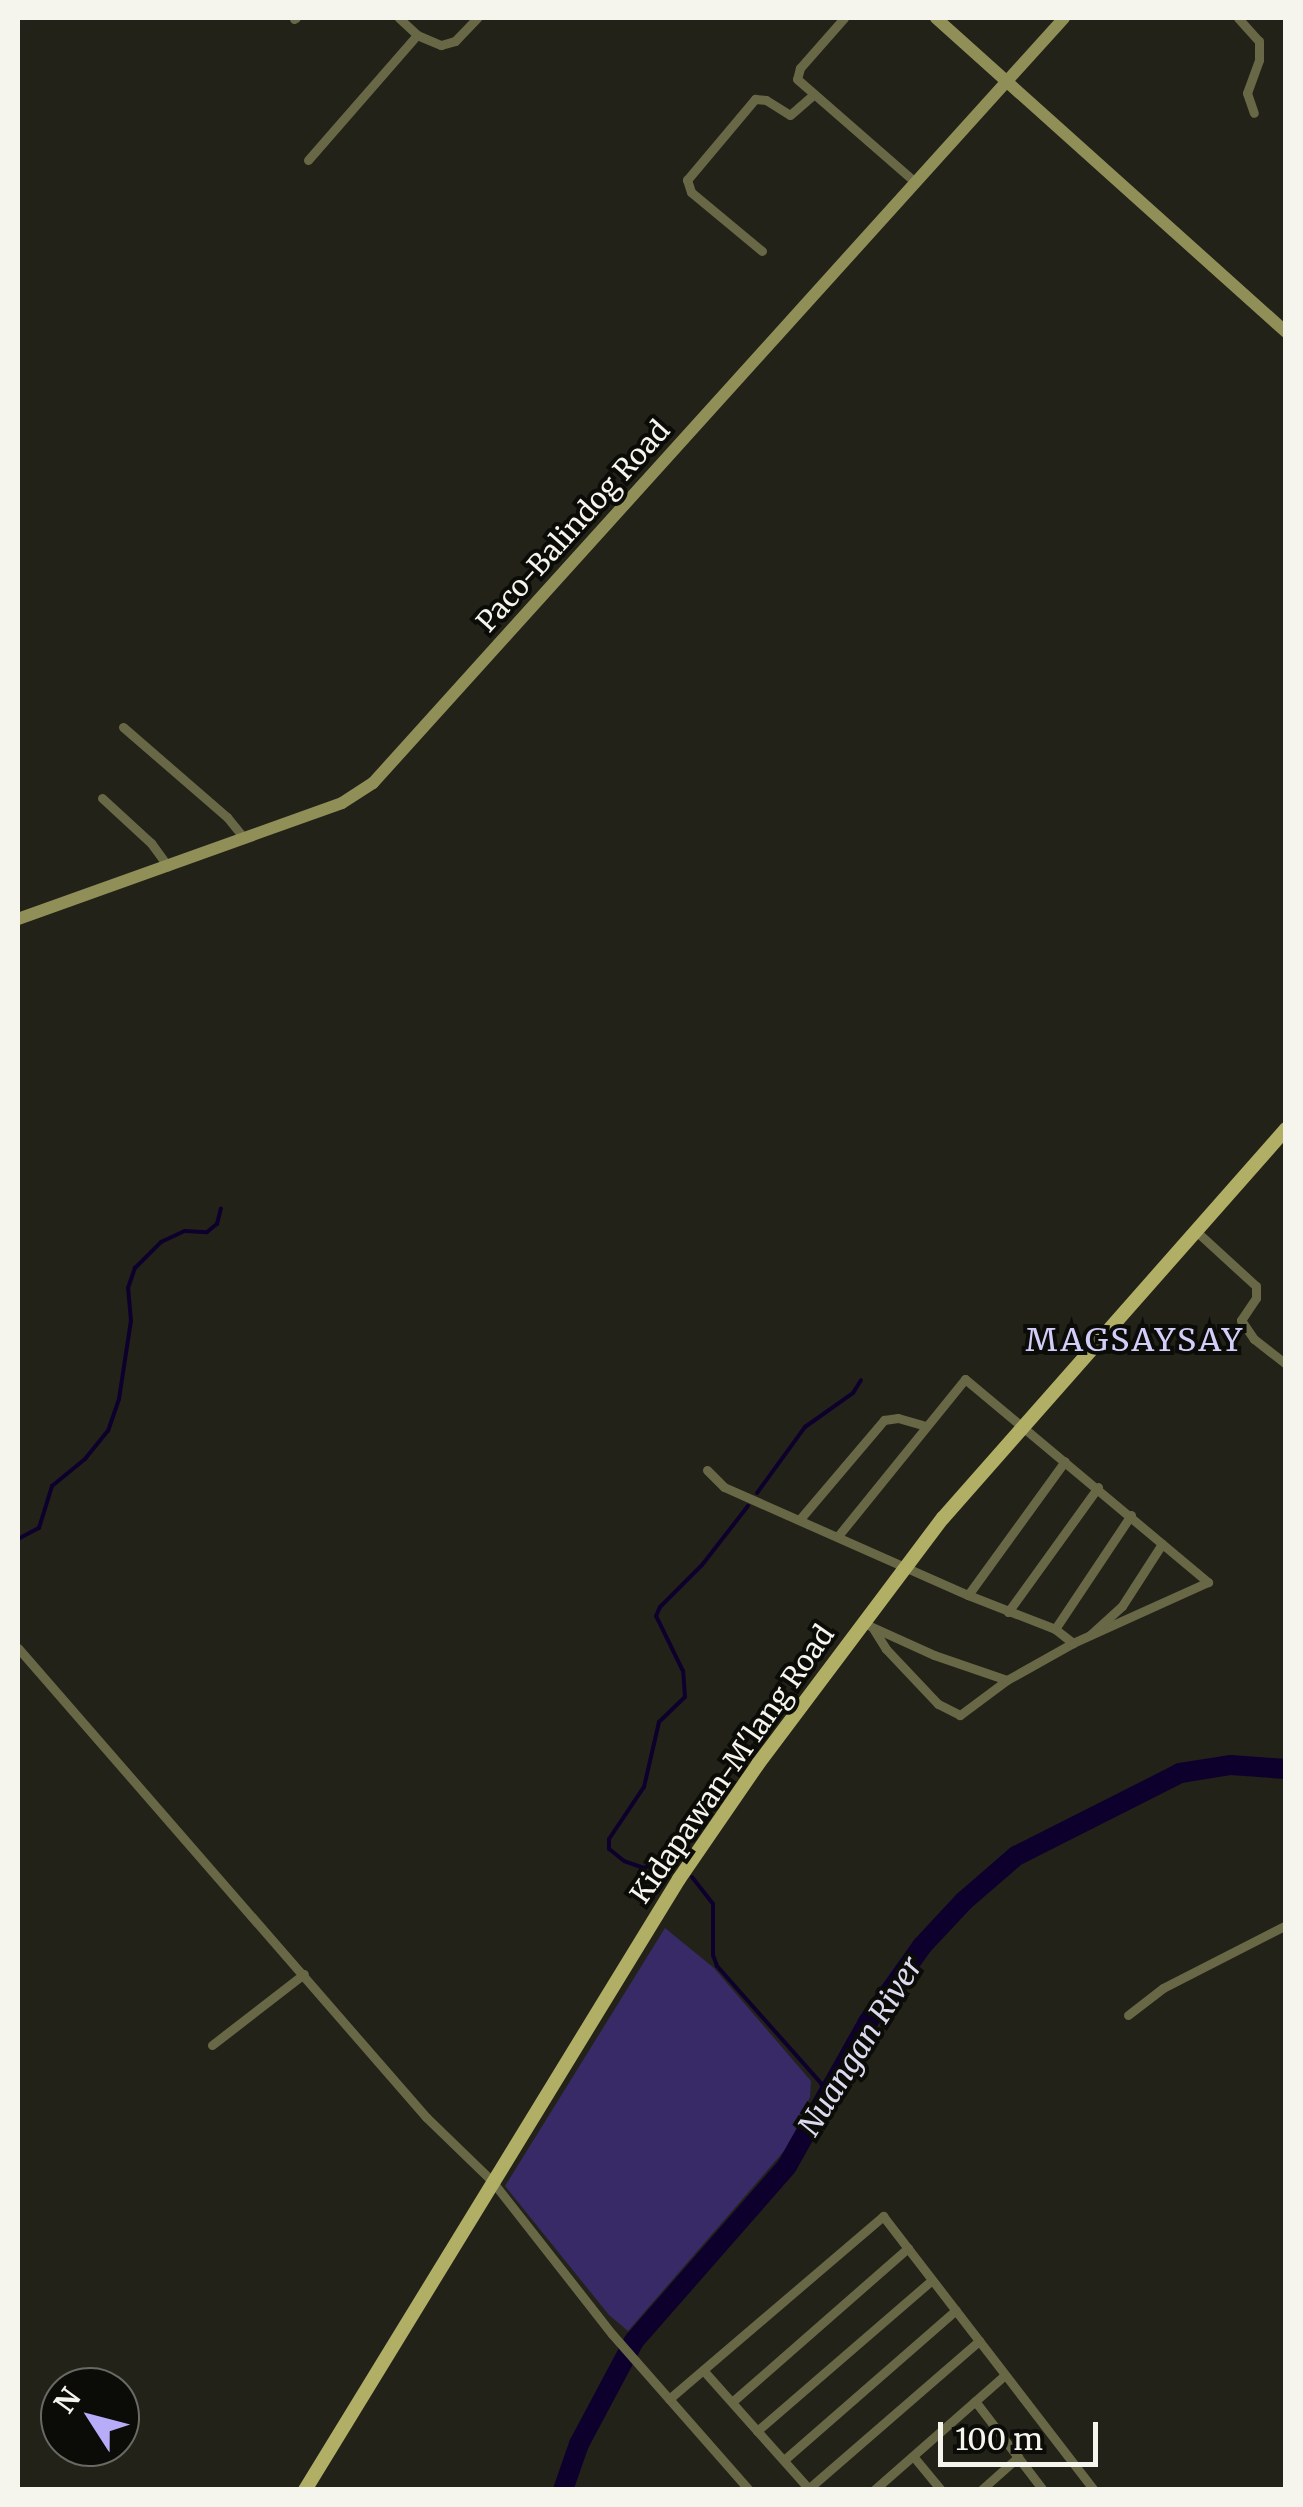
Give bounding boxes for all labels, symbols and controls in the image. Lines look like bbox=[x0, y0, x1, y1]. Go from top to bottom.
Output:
street label: Paco-Balindog Road bbox=[469, 414, 677, 638]
district label: MAGSAYSAY bbox=[1025, 1321, 1245, 1359]
street label: Kidapawan-M'lang Road bbox=[623, 1619, 841, 1909]
water label: Nuangan River bbox=[791, 1950, 929, 2142]
north arrow bbox=[40, 2367, 140, 2467]
text: N bbox=[46, 2381, 88, 2420]
scale bar bbox=[943, 2402, 1103, 2464]
text: 100 m bbox=[955, 2420, 1043, 2458]

